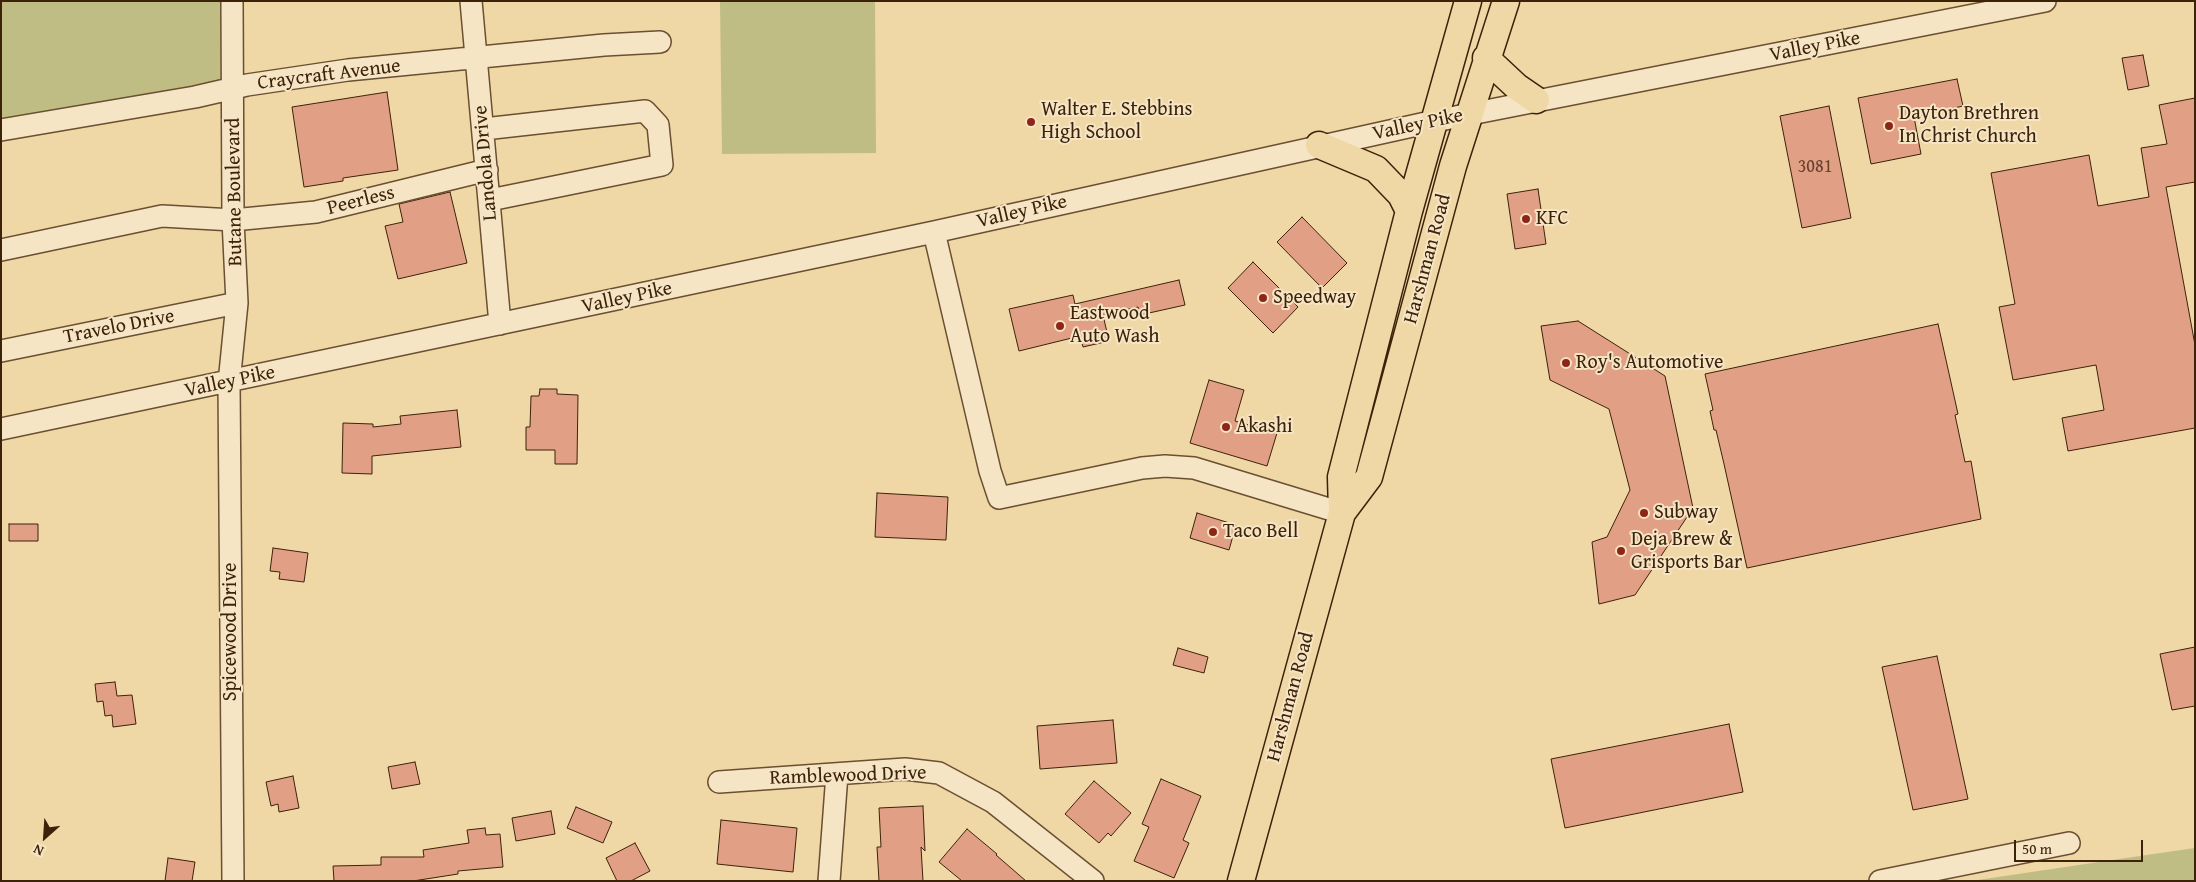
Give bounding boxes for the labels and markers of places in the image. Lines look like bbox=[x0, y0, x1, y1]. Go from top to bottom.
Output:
place label: Walter E. Stebbins High School bbox=[1041, 98, 1192, 145]
place label: Dayton Brethren In Christ Church bbox=[1899, 102, 2039, 149]
marker: Walter E. Stebbins High School bbox=[1025, 116, 1037, 128]
marker: Dayton Brethren In Christ Church bbox=[1883, 120, 1895, 132]
place label: KFC bbox=[1536, 207, 1568, 231]
marker: KFC bbox=[1520, 213, 1532, 225]
place label: Speedway bbox=[1273, 286, 1356, 310]
marker: Speedway bbox=[1257, 292, 1269, 304]
place label: Eastwood Auto Wash bbox=[1070, 302, 1159, 349]
marker: Eastwood Auto Wash bbox=[1054, 320, 1066, 332]
place label: Roy's Automotive bbox=[1576, 351, 1723, 375]
marker: Roy's Automotive bbox=[1560, 357, 1572, 369]
place label: Akashi bbox=[1236, 415, 1293, 439]
marker: Akashi bbox=[1220, 421, 1232, 433]
place label: Subway bbox=[1654, 501, 1718, 525]
marker: Subway bbox=[1638, 507, 1650, 519]
place label: Taco Bell bbox=[1223, 520, 1298, 544]
marker: Taco Bell bbox=[1207, 526, 1219, 538]
place label: Deja Brew & Grisports Bar bbox=[1631, 528, 1742, 575]
marker: Deja Brew & Grisports Bar bbox=[1615, 545, 1627, 557]

